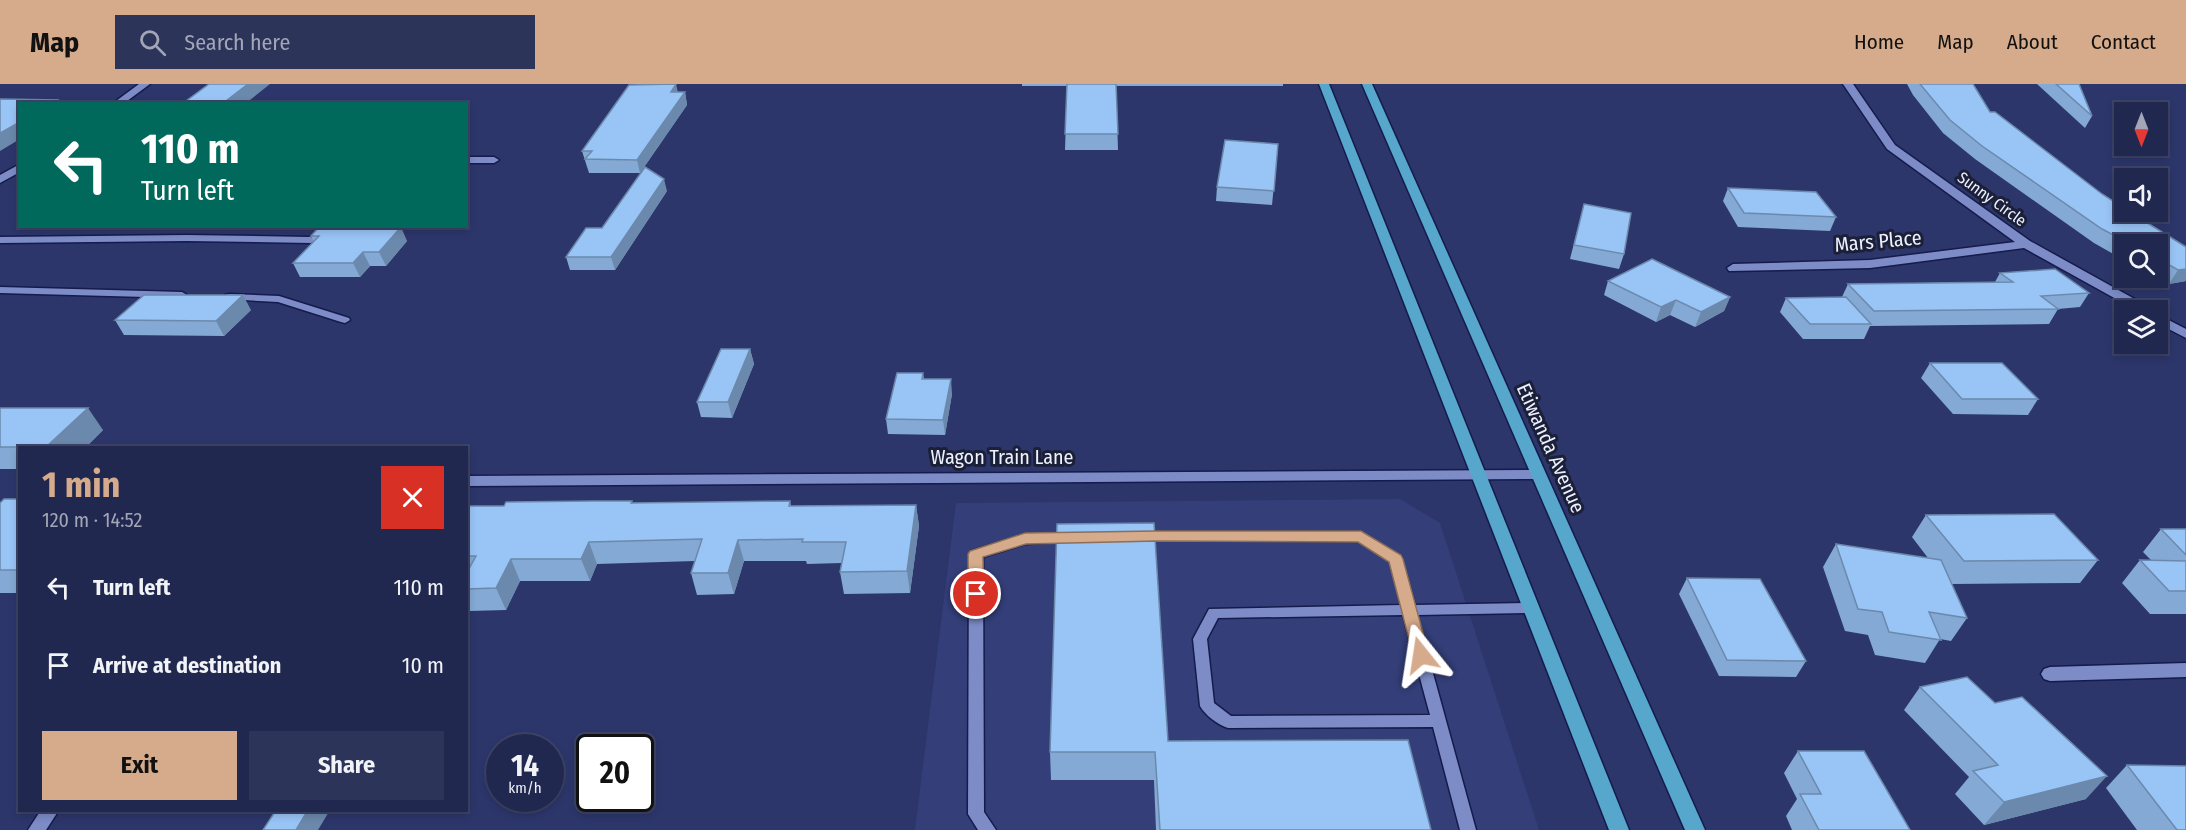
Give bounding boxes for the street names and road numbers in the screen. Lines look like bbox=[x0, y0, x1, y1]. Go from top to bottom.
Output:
street label: Sunny Circle bbox=[1954, 168, 2030, 230]
street label: Mars Place bbox=[1833, 225, 1923, 257]
street label: Etiwanda Avenue bbox=[1512, 380, 1590, 516]
street label: Wagon Train Lane bbox=[931, 445, 1073, 469]

